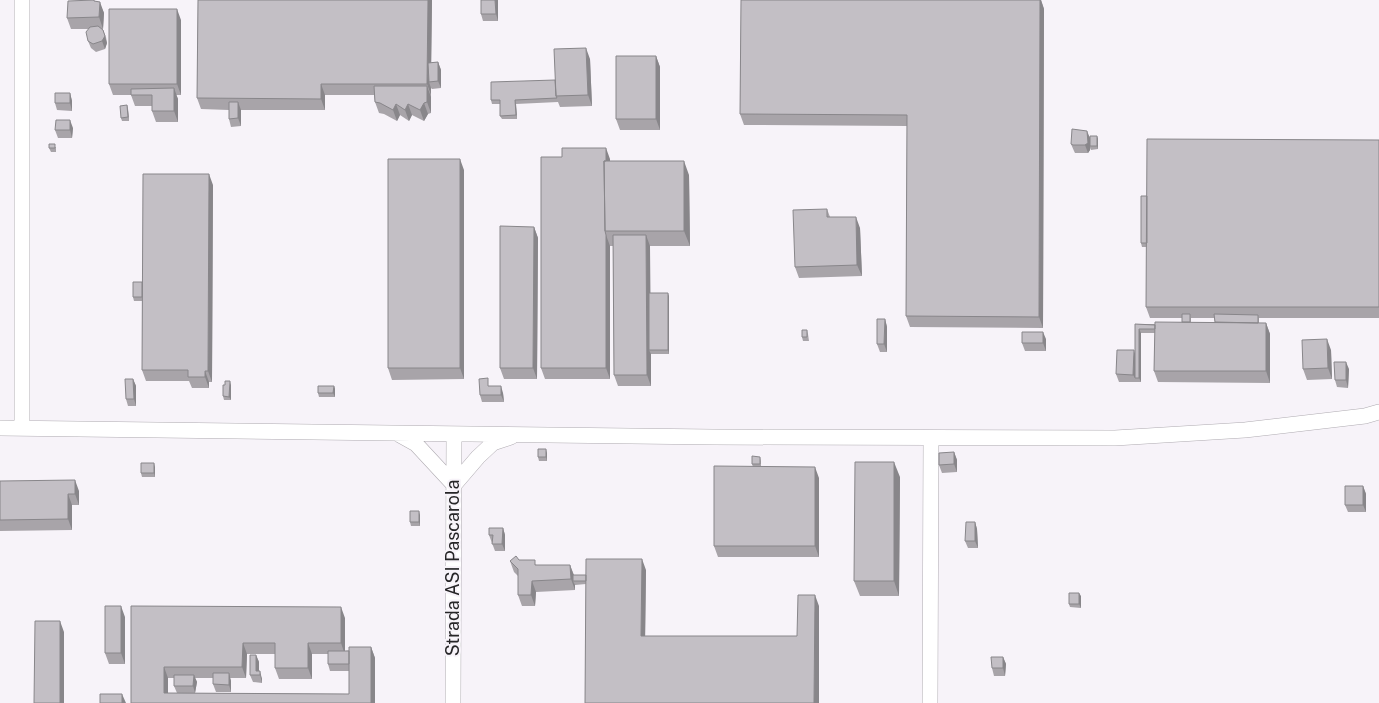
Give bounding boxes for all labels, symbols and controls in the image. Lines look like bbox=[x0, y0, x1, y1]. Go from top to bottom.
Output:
street label: Strada ASI Pascarola bbox=[442, 480, 463, 656]

